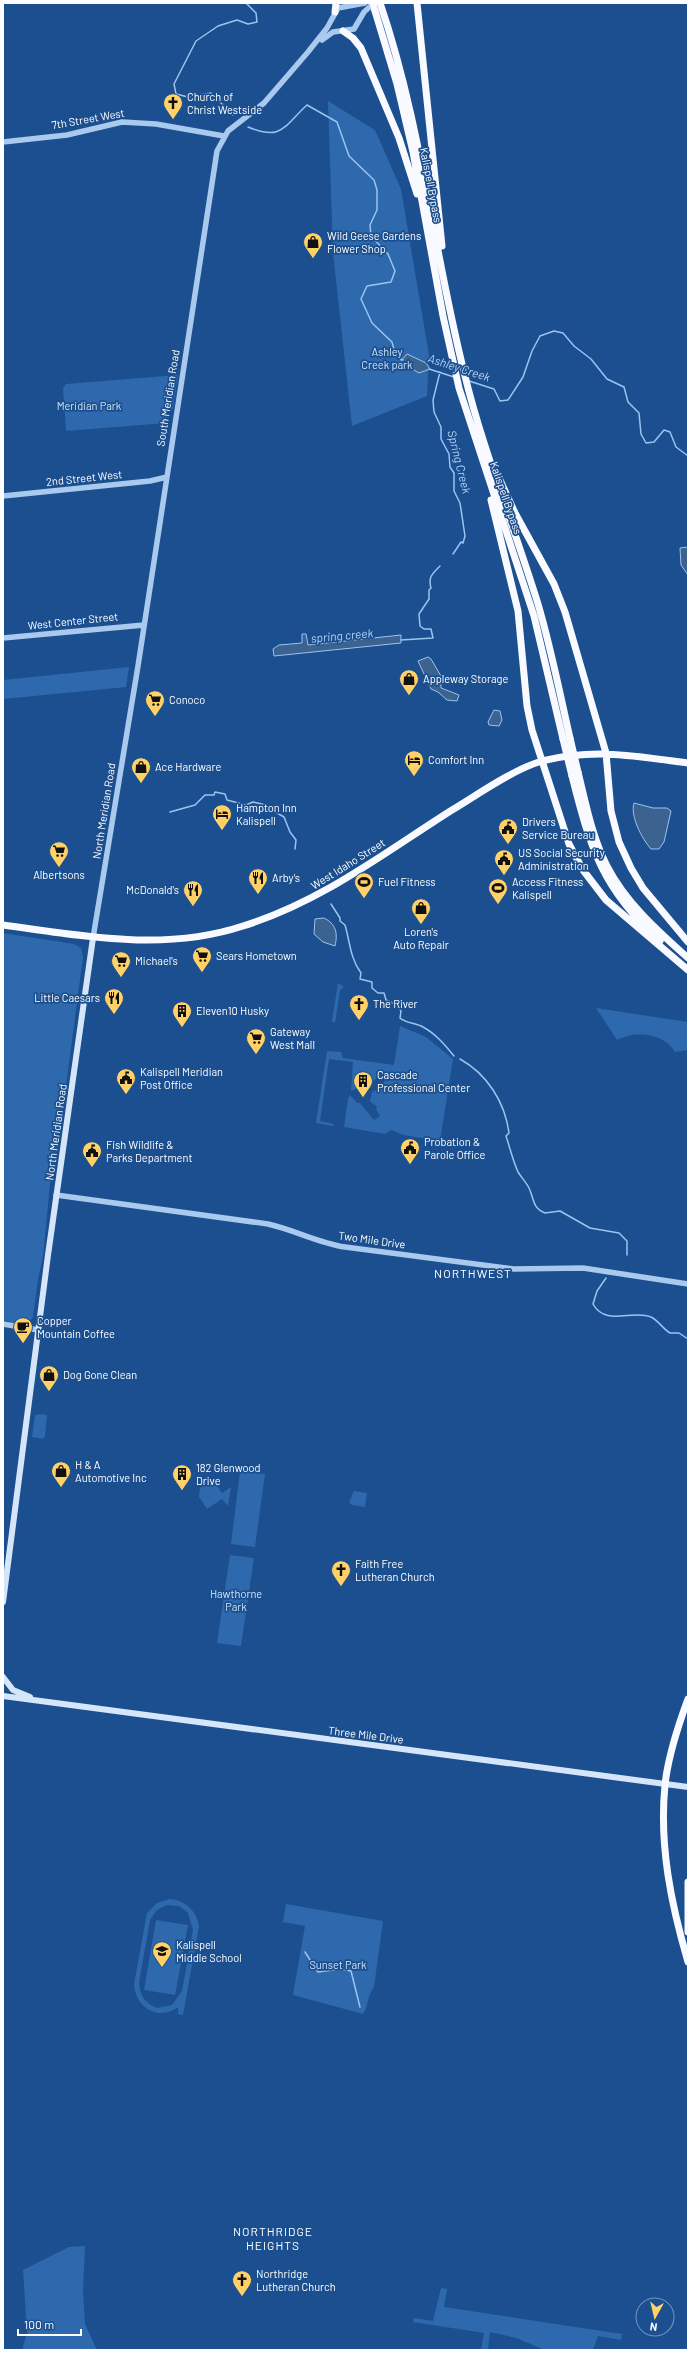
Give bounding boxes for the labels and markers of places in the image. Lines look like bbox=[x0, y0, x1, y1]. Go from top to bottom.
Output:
place label: Church of Christ Westside bbox=[187, 90, 262, 116]
church icon: Church of Christ Westside bbox=[162, 92, 184, 120]
place label: Wild Geese Gardens Flower Shop bbox=[327, 229, 421, 255]
shop icon: Wild Geese Gardens Flower Shop bbox=[302, 231, 324, 259]
shop icon: Appleway Storage bbox=[398, 668, 420, 696]
place label: Appleway Storage bbox=[423, 672, 508, 685]
supermarket icon: Conoco bbox=[144, 689, 166, 717]
place label: Conoco bbox=[169, 693, 205, 706]
hotel icon: Comfort Inn bbox=[403, 749, 425, 777]
place label: Comfort Inn bbox=[428, 753, 484, 766]
shop icon: Ace Hardware bbox=[130, 756, 152, 784]
place label: Ace Hardware bbox=[155, 760, 221, 773]
place label: Hampton Inn Kalispell bbox=[236, 801, 297, 827]
hotel icon: Hampton Inn Kalispell bbox=[211, 803, 233, 831]
place label: Drivers Service Bureau bbox=[522, 815, 594, 841]
public building icon: Drivers Service Bureau bbox=[497, 817, 519, 845]
supermarket icon: Albertsons bbox=[48, 840, 70, 868]
place label: US Social Security Administration bbox=[518, 846, 605, 872]
public building icon: US Social Security Administration bbox=[493, 848, 515, 876]
restaurant icon: Arby's bbox=[247, 867, 269, 895]
place label: Albertsons bbox=[33, 868, 85, 881]
place label: Arby's bbox=[272, 871, 300, 884]
sports icon: Fuel Fitness bbox=[353, 871, 375, 899]
place label: Fuel Fitness bbox=[378, 875, 436, 888]
place label: Access Fitness Kalispell bbox=[512, 875, 583, 901]
sports icon: Access Fitness Kalispell bbox=[487, 877, 509, 905]
restaurant icon: McDonald's bbox=[182, 879, 204, 907]
place label: McDonald's bbox=[126, 883, 179, 896]
shop icon: Loren's Auto Repair bbox=[410, 897, 432, 925]
place label: Loren's Auto Repair bbox=[393, 925, 449, 951]
supermarket icon: Sears Hometown bbox=[191, 945, 213, 973]
place label: Sears Hometown bbox=[216, 949, 297, 962]
supermarket icon: Michael's bbox=[110, 950, 132, 978]
place label: Michael's bbox=[135, 954, 178, 967]
restaurant icon: Little Caesars bbox=[103, 987, 125, 1015]
place label: Little Caesars bbox=[34, 991, 100, 1004]
church icon: The River bbox=[348, 993, 370, 1021]
place label: The River bbox=[373, 997, 418, 1010]
building icon: Eleven10 Husky bbox=[171, 1000, 193, 1028]
place label: Eleven10 Husky bbox=[196, 1004, 269, 1017]
place label: Gateway West Mall bbox=[270, 1025, 315, 1051]
supermarket icon: Gateway West Mall bbox=[245, 1027, 267, 1055]
place label: Kalispell Meridian Post Office bbox=[140, 1065, 223, 1091]
public building icon: Kalispell Meridian Post Office bbox=[115, 1067, 137, 1095]
place label: Cascade Professional Center bbox=[377, 1068, 470, 1094]
building icon: Cascade Professional Center bbox=[352, 1070, 374, 1098]
place label: Probation & Parole Office bbox=[424, 1135, 485, 1161]
public building icon: Probation & Parole Office bbox=[399, 1137, 421, 1165]
place label: Fish Wildlife & Parks Department bbox=[106, 1138, 192, 1164]
public building icon: Fish Wildlife & Parks Department bbox=[81, 1140, 103, 1168]
place label: Copper Mountain Coffee bbox=[37, 1314, 115, 1340]
cafe icon: Copper Mountain Coffee bbox=[12, 1316, 34, 1344]
shop icon: Dog Gone Clean bbox=[38, 1364, 60, 1392]
place label: Dog Gone Clean bbox=[63, 1368, 137, 1381]
place label: H & A Automotive Inc bbox=[75, 1458, 147, 1484]
shop icon: H & A Automotive Inc bbox=[50, 1460, 72, 1488]
place label: 182 Glenwood Drive bbox=[196, 1461, 260, 1487]
building icon: 182 Glenwood Drive bbox=[171, 1463, 193, 1491]
place label: Faith Free Lutheran Church bbox=[355, 1557, 435, 1583]
church icon: Faith Free Lutheran Church bbox=[330, 1559, 352, 1587]
place label: Kalispell Middle School bbox=[176, 1938, 242, 1964]
school or university icon: Kalispell Middle School bbox=[151, 1940, 173, 1968]
place label: Northridge Lutheran Church bbox=[256, 2267, 336, 2293]
church icon: Northridge Lutheran Church bbox=[231, 2269, 253, 2297]

